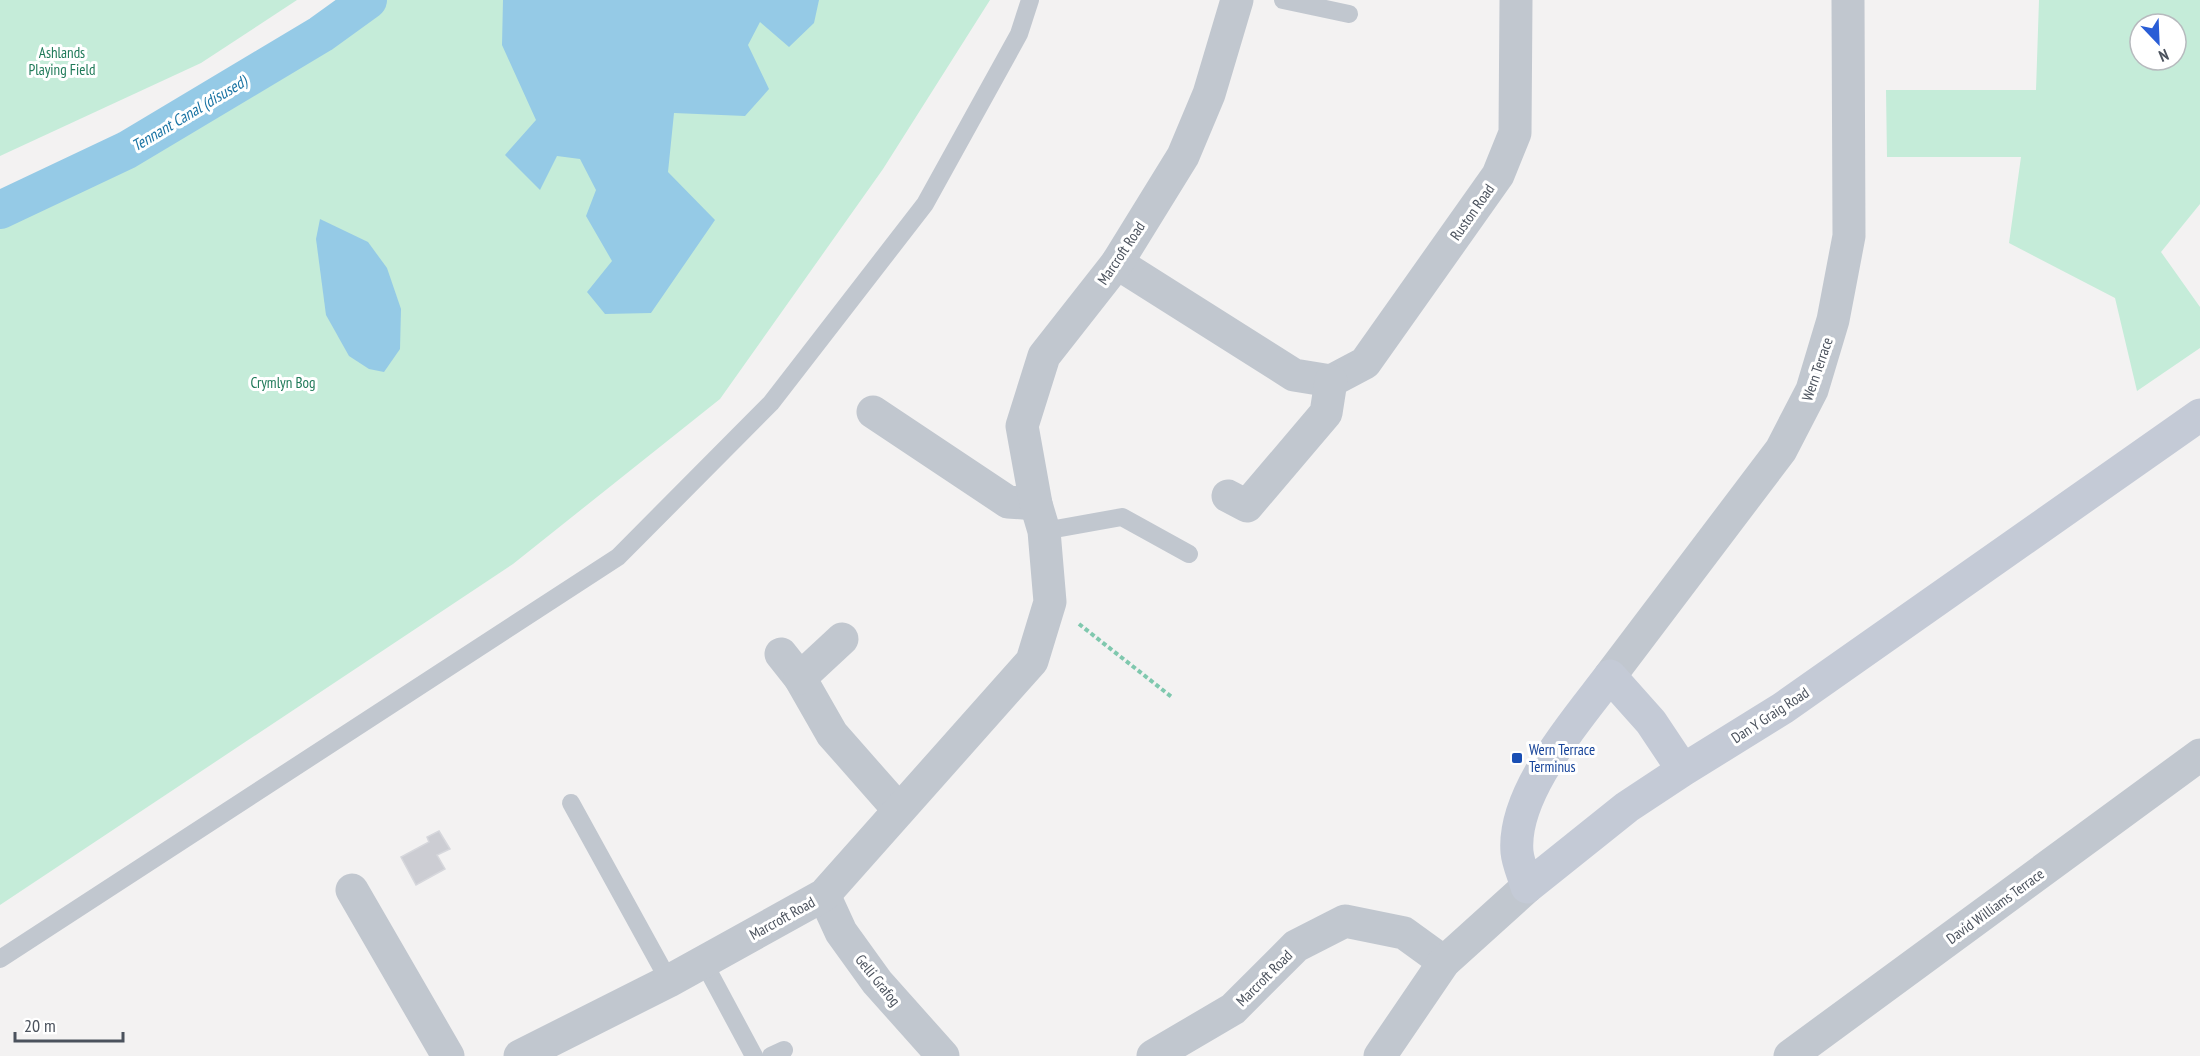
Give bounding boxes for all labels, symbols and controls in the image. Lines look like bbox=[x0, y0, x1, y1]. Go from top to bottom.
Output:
north arrow bbox=[2128, 12, 2188, 72]
park label: Ashlands Playing Field bbox=[28, 43, 96, 79]
text: N bbox=[2156, 45, 2172, 67]
water label: Tennant Canal (disused) bbox=[128, 70, 252, 155]
street label: Ruston Road bbox=[1446, 180, 1498, 244]
street label: Marcroft Road bbox=[1093, 218, 1149, 288]
street label: Wern Terrace bbox=[1797, 335, 1837, 403]
park label: Crymlyn Bog bbox=[250, 373, 316, 392]
street label: Dan Y Graig Road bbox=[1728, 683, 1812, 747]
place label: Wern Terrace Terminus bbox=[1529, 740, 1595, 776]
marker: Wern Terrace Terminus bbox=[1510, 751, 1524, 765]
street label: David Williams Terrace bbox=[1942, 864, 2048, 948]
street label: Marcroft Road bbox=[746, 892, 818, 944]
street label: Marcroft Road bbox=[1232, 946, 1296, 1010]
street label: Gelli Grafog bbox=[851, 950, 905, 1010]
scale bar bbox=[15, 1005, 123, 1043]
text: 20 m bbox=[24, 1014, 56, 1037]

